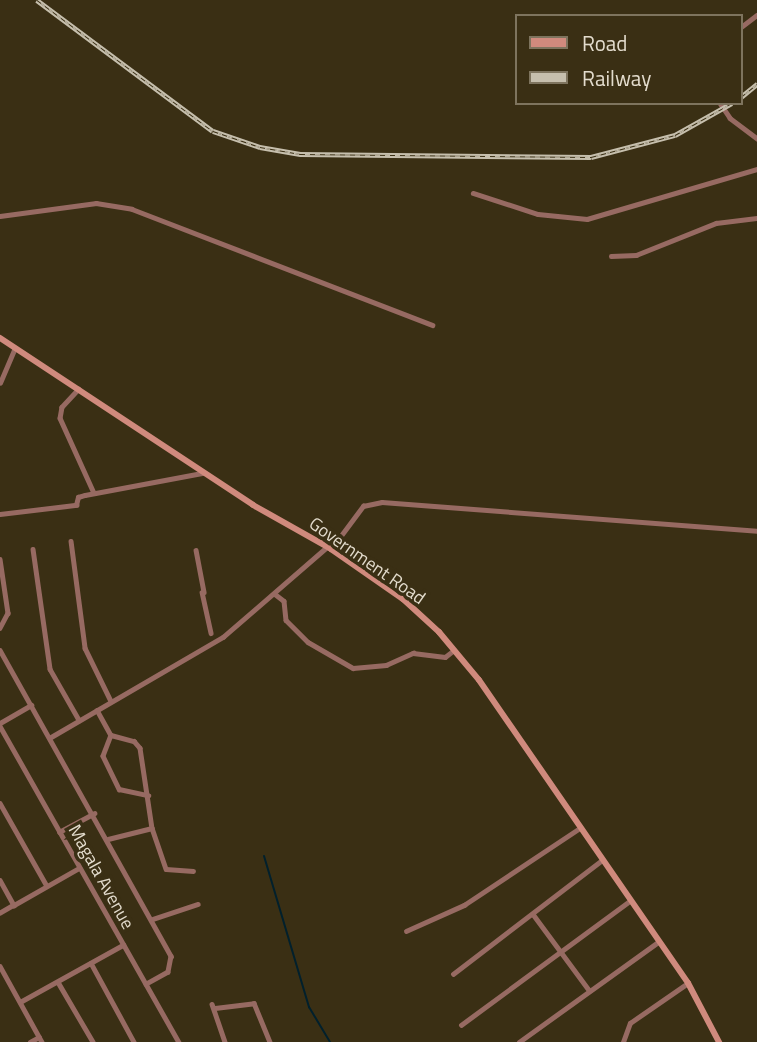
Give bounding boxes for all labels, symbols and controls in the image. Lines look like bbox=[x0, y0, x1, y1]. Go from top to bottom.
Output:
legend bbox=[516, 14, 743, 105]
text: Road bbox=[582, 27, 627, 59]
text: Railway bbox=[582, 62, 651, 94]
street label: Government Road bbox=[305, 513, 429, 609]
street label: Magala Avenue bbox=[63, 821, 139, 933]

